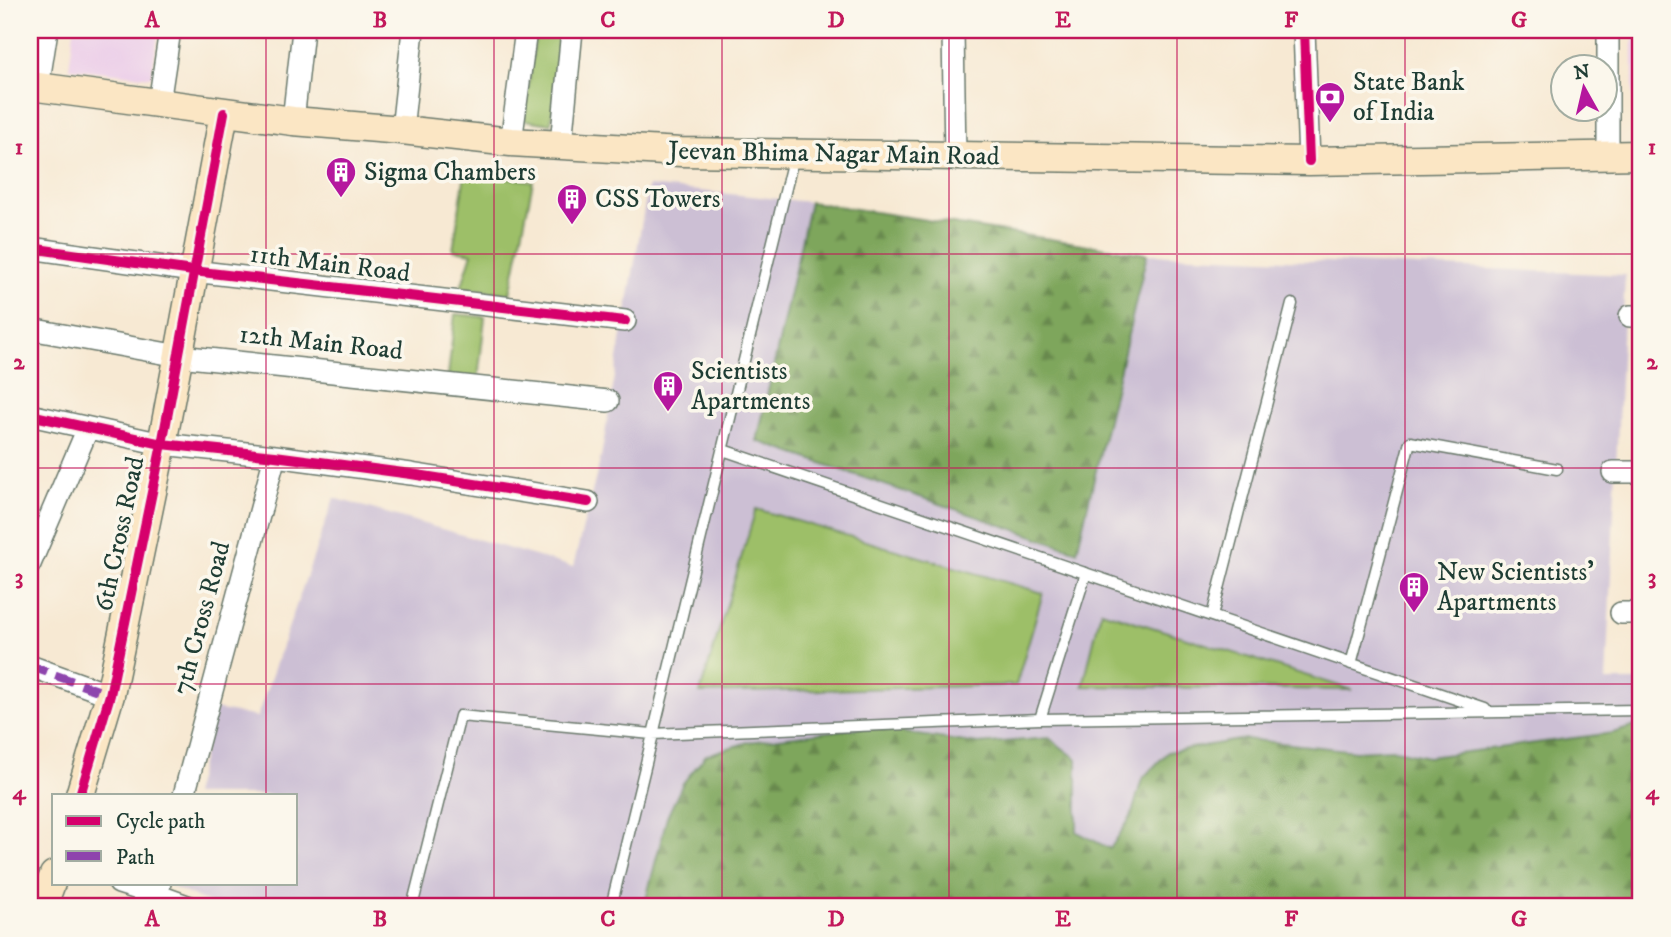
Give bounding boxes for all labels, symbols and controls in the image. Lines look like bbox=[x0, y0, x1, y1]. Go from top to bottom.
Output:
text: A bbox=[144, 6, 161, 35]
text: B bbox=[373, 6, 387, 35]
text: C bbox=[600, 6, 616, 35]
text: D bbox=[827, 6, 845, 35]
text: E bbox=[1055, 6, 1071, 35]
text: F bbox=[1284, 6, 1299, 35]
text: G bbox=[1511, 6, 1527, 35]
north arrow bbox=[1548, 52, 1618, 122]
text: N bbox=[1573, 60, 1592, 85]
place label: State Bank of India bbox=[1353, 66, 1465, 129]
bank icon: State Bank of India bbox=[1313, 80, 1347, 124]
text: 1 bbox=[15, 133, 23, 162]
text: 1 bbox=[1648, 133, 1656, 162]
street label: Jeevan Bhima Nagar Main Road bbox=[666, 135, 1000, 173]
building icon: Sigma Chambers bbox=[324, 155, 358, 199]
place label: Sigma Chambers bbox=[364, 156, 536, 189]
building icon: CSS Towers bbox=[555, 182, 589, 226]
place label: CSS Towers bbox=[595, 183, 720, 216]
street label: 11th Main Road bbox=[248, 238, 412, 290]
street label: 12th Main Road bbox=[238, 318, 404, 368]
text: 2 bbox=[13, 348, 25, 377]
text: 2 bbox=[1646, 348, 1658, 377]
place label: Scientists Apartments bbox=[691, 355, 810, 418]
building icon: Scientists Apartments bbox=[651, 369, 685, 413]
street label: 6th Cross Road bbox=[88, 454, 152, 614]
street label: 7th Cross Road bbox=[166, 538, 238, 698]
place label: New Scientists' Apartments bbox=[1437, 556, 1594, 619]
text: 3 bbox=[15, 563, 23, 592]
text: 3 bbox=[1648, 563, 1656, 592]
building icon: New Scientists' Apartments bbox=[1397, 570, 1431, 614]
text: 4 bbox=[12, 778, 27, 807]
text: 4 bbox=[1645, 778, 1660, 807]
legend bbox=[52, 794, 298, 884]
text: Cycle path bbox=[116, 809, 205, 835]
text: Path bbox=[116, 845, 155, 871]
text: A bbox=[144, 905, 161, 934]
text: B bbox=[373, 905, 387, 934]
text: C bbox=[600, 905, 616, 934]
text: D bbox=[827, 905, 845, 934]
text: E bbox=[1055, 905, 1071, 934]
text: F bbox=[1284, 905, 1299, 934]
text: G bbox=[1511, 905, 1527, 934]

